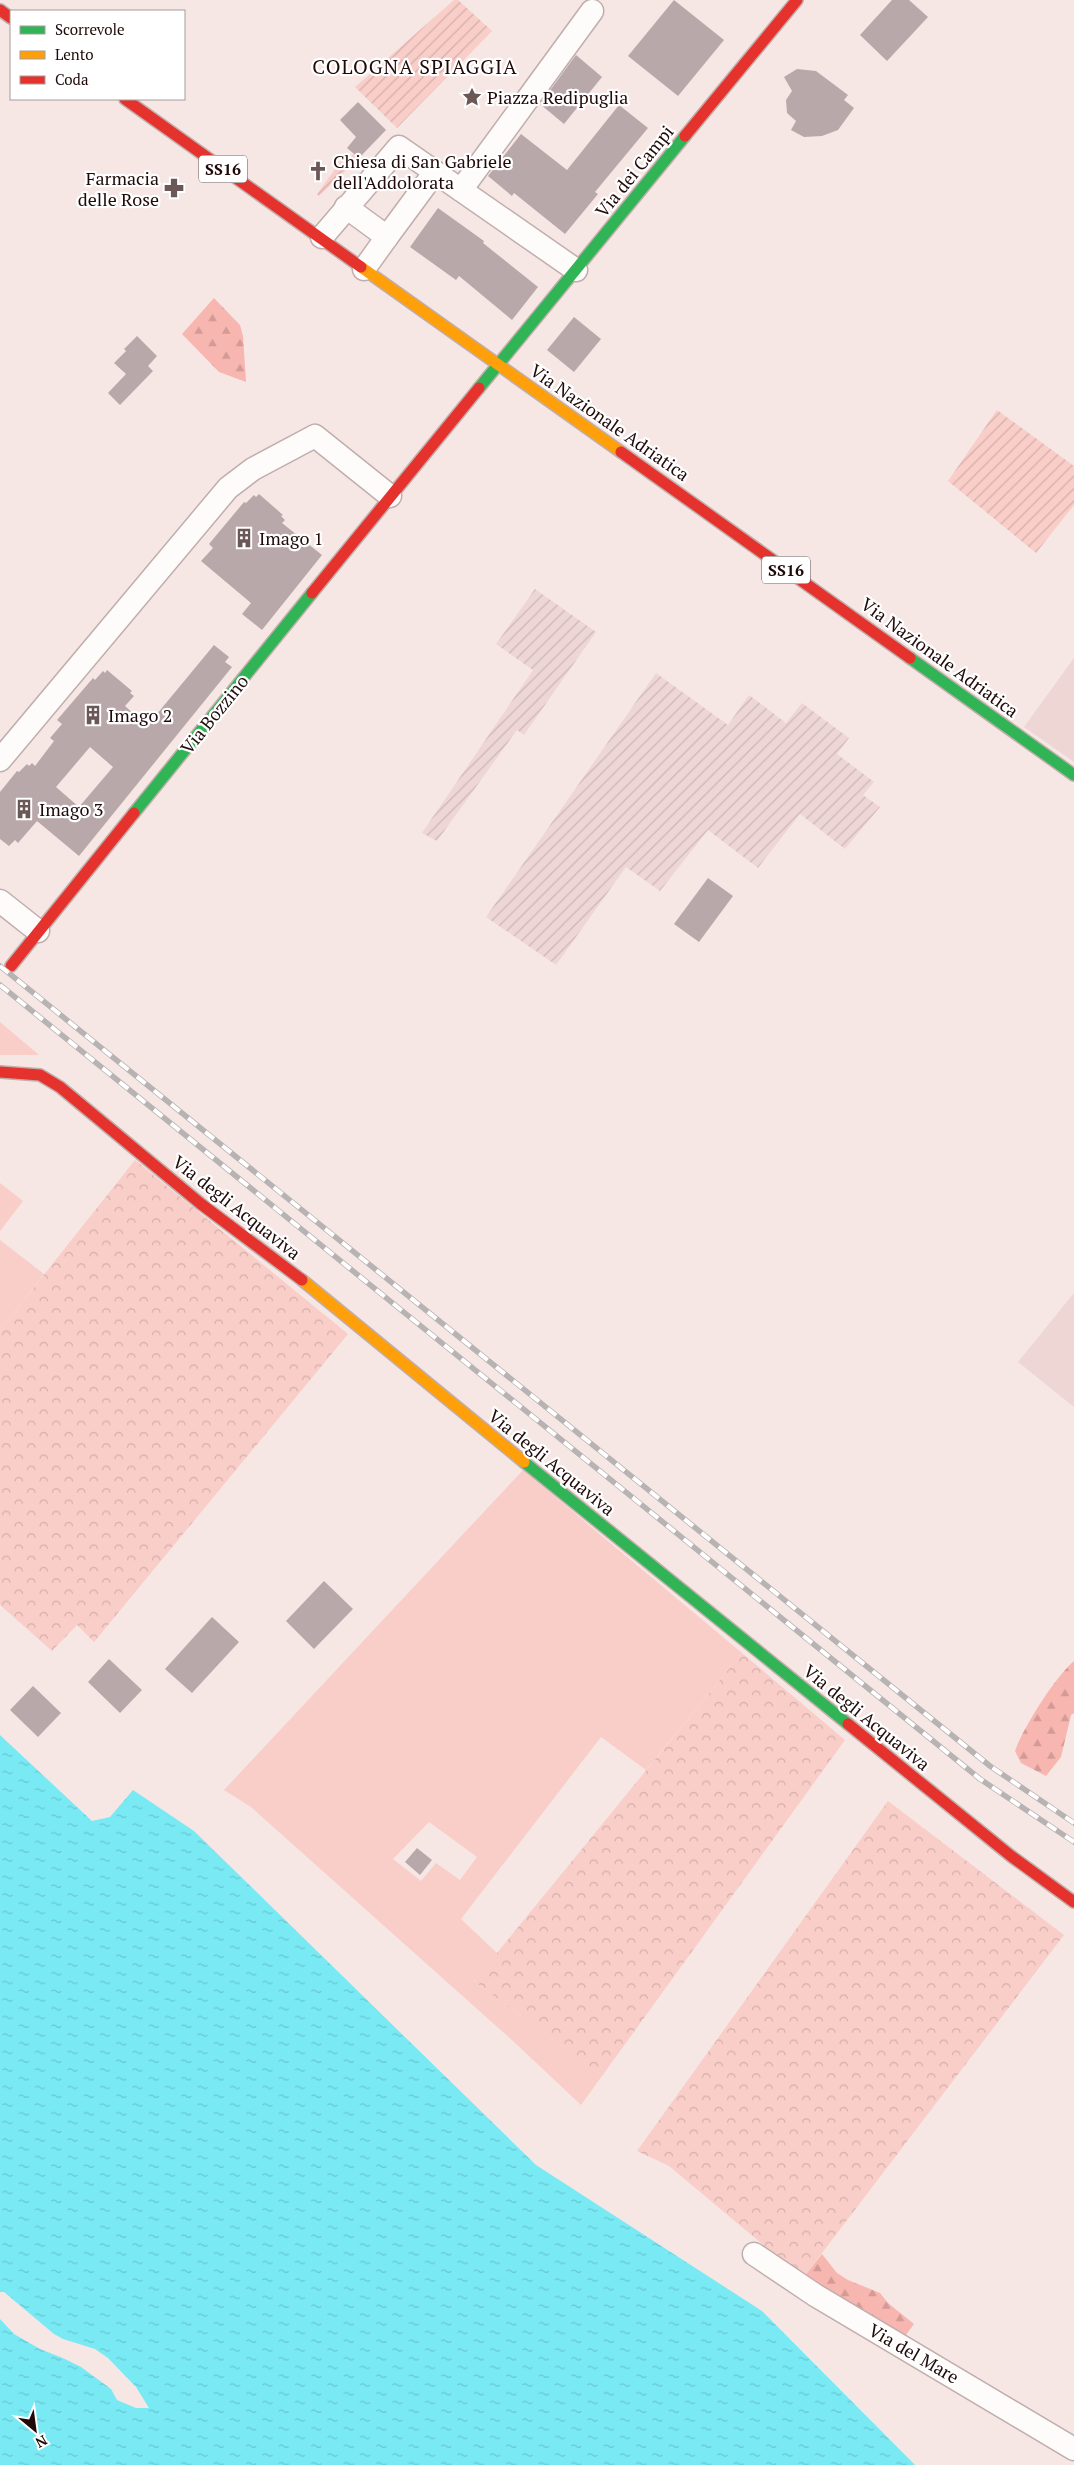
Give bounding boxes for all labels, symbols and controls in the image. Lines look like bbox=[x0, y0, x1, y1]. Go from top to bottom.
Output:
legend bbox=[10, 10, 185, 100]
text: Scorrevole bbox=[55, 19, 125, 39]
text: Lento bbox=[55, 44, 94, 64]
district label: COLOGNA SPIAGGIA bbox=[312, 53, 518, 80]
text: Coda bbox=[55, 69, 89, 89]
place label: Piazza Redipuglia bbox=[487, 85, 628, 109]
place icon: Piazza Redipuglia bbox=[461, 86, 483, 108]
street label: Via dei Campi bbox=[589, 120, 679, 222]
place label: Chiesa di San Gabriele dell'Addolorata bbox=[333, 149, 512, 194]
road number: SS16 bbox=[199, 156, 247, 182]
church icon: Chiesa di San Gabriele dell'Addolorata bbox=[307, 160, 329, 182]
place label: Farmacia delle Rose bbox=[78, 166, 159, 211]
pharmacy icon: Farmacia delle Rose bbox=[163, 177, 185, 199]
street label: Via Nazionale Adriatica bbox=[526, 358, 694, 486]
place label: Imago 1 bbox=[259, 526, 323, 550]
building icon: Imago 1 bbox=[233, 527, 255, 549]
road number: SS16 bbox=[762, 556, 810, 584]
street label: Via Nazionale Adriatica bbox=[856, 592, 1024, 722]
street label: Via Bozzino bbox=[175, 669, 253, 759]
place label: Imago 2 bbox=[108, 703, 172, 727]
building icon: Imago 2 bbox=[82, 704, 104, 726]
place label: Imago 3 bbox=[39, 797, 103, 821]
building icon: Imago 3 bbox=[13, 798, 35, 820]
street label: Via degli Acquaviva bbox=[168, 1149, 306, 1265]
street label: Via degli Acquaviva bbox=[484, 1403, 620, 1521]
street label: Via degli Acquaviva bbox=[799, 1658, 935, 1776]
street label: Via del Mare bbox=[864, 2317, 964, 2389]
north arrow bbox=[10, 2405, 60, 2455]
text: N bbox=[32, 2431, 51, 2453]

